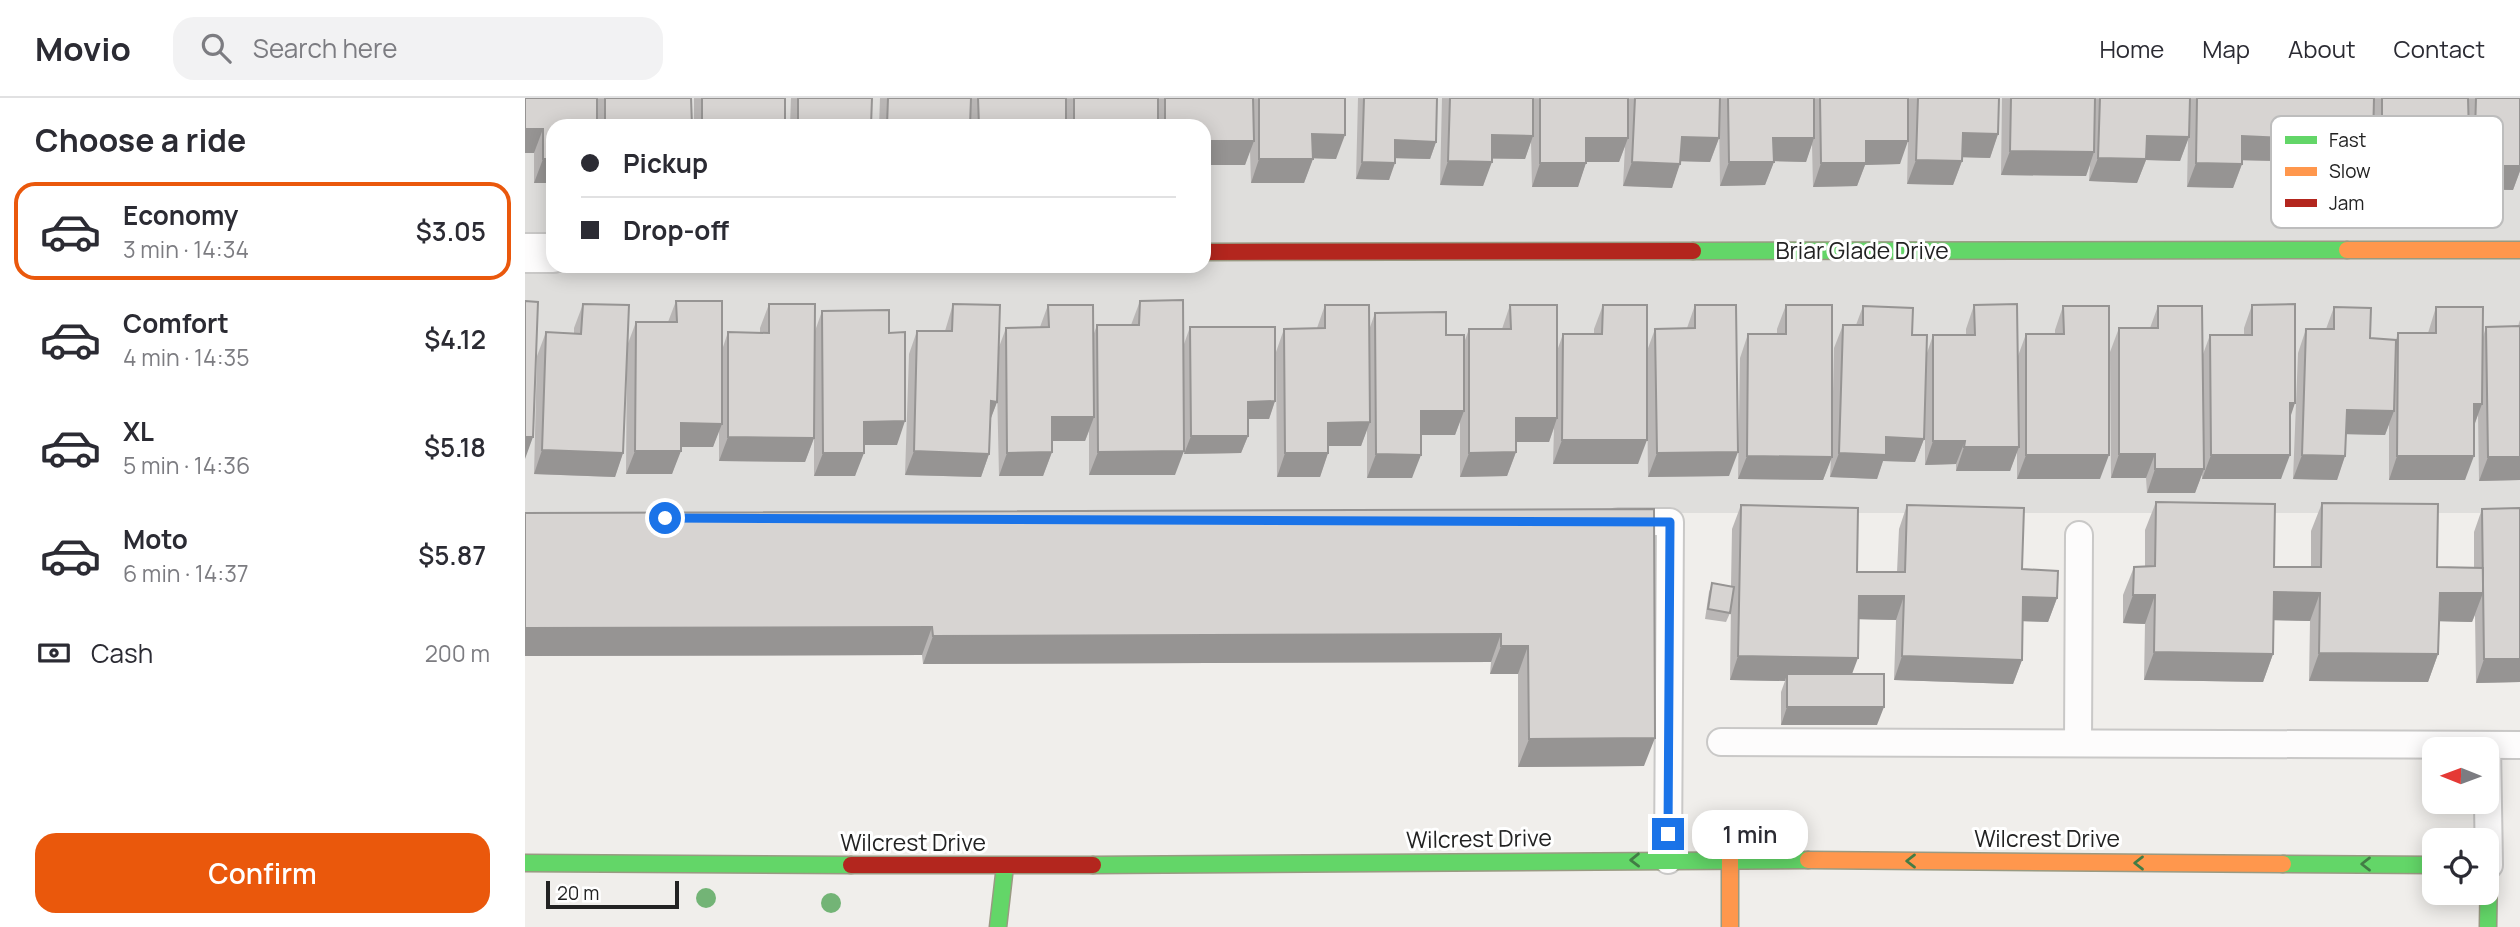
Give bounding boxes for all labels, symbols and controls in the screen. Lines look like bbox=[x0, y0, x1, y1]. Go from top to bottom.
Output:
search box bbox=[173, 17, 663, 80]
text: Movio bbox=[35, 26, 131, 71]
icon: search bbox=[197, 29, 235, 67]
text: Search here bbox=[253, 30, 397, 66]
text: Home bbox=[2099, 32, 2164, 65]
text: Map bbox=[2202, 32, 2250, 65]
text: About bbox=[2288, 32, 2356, 65]
text: Contact bbox=[2394, 32, 2485, 65]
legend bbox=[2271, 116, 2503, 228]
text: Choose a ride bbox=[35, 118, 246, 162]
text: Fast bbox=[2329, 127, 2366, 153]
text: Pickup bbox=[623, 145, 708, 181]
text: Slow bbox=[2329, 158, 2371, 184]
text: Jam bbox=[2329, 190, 2364, 216]
text: Economy bbox=[123, 197, 238, 233]
icon: car bbox=[39, 200, 102, 263]
text: Drop-off bbox=[623, 212, 729, 248]
text: $3.05 bbox=[416, 213, 486, 249]
text: 3 min · 14:34 bbox=[123, 233, 249, 265]
street label: Briar Glade Drive bbox=[1775, 234, 1949, 266]
text: Comfort bbox=[123, 305, 229, 341]
icon: car bbox=[39, 308, 102, 371]
text: $4.12 bbox=[424, 321, 486, 357]
text: 4 min · 14:35 bbox=[123, 341, 250, 373]
text: XL bbox=[123, 413, 154, 449]
icon: car bbox=[39, 416, 102, 479]
text: $5.18 bbox=[424, 429, 486, 465]
text: 5 min · 14:36 bbox=[123, 449, 250, 481]
route start bbox=[649, 502, 681, 534]
text: Moto bbox=[123, 521, 188, 557]
icon: car bbox=[39, 524, 102, 587]
text: $5.87 bbox=[418, 537, 486, 573]
text: 6 min · 14:37 bbox=[123, 557, 249, 589]
icon: cash bbox=[35, 634, 73, 672]
text: Cash bbox=[91, 635, 153, 671]
text: 200 m bbox=[425, 637, 490, 669]
north arrow bbox=[2422, 737, 2499, 814]
map controls bbox=[2422, 737, 2499, 905]
callout: 1 min bbox=[1693, 810, 1808, 858]
route end bbox=[1652, 818, 1684, 850]
text: 1 min bbox=[1723, 818, 1777, 850]
street label: Wilcrest Drive bbox=[1406, 821, 1552, 855]
street label: Wilcrest Drive bbox=[1974, 822, 2120, 854]
street label: Wilcrest Drive bbox=[840, 826, 986, 858]
button: locate bbox=[2422, 828, 2499, 905]
button: Confirm bbox=[35, 833, 490, 913]
one-way arrow bbox=[1629, 853, 1640, 868]
one-way arrow bbox=[1905, 853, 1916, 869]
one-way arrow bbox=[2133, 855, 2144, 870]
one-way arrow bbox=[2360, 856, 2371, 872]
scale bar bbox=[546, 878, 679, 910]
text: 20 m bbox=[557, 880, 599, 906]

